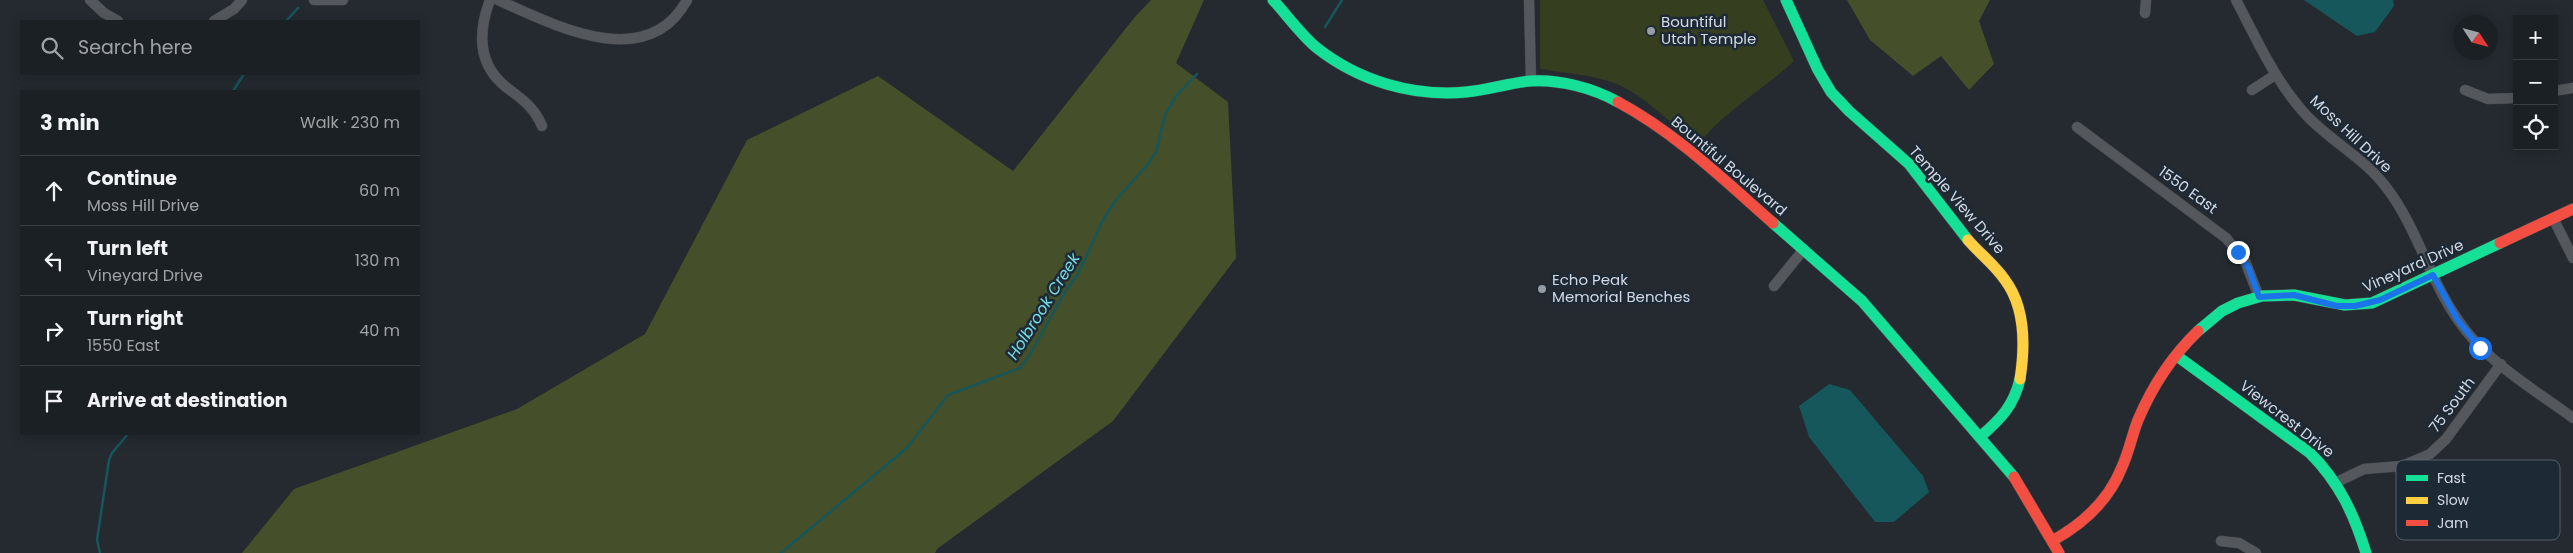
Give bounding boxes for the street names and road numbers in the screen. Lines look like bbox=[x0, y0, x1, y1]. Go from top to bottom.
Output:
street label: Moss Hill Drive bbox=[2306, 90, 2397, 177]
street label: Bountiful Boulevard bbox=[1667, 111, 1792, 220]
street label: Temple View Drive bbox=[1904, 141, 2010, 258]
street label: 1550 East bbox=[2155, 161, 2222, 218]
street label: Vineyard Drive bbox=[2359, 234, 2467, 297]
street label: 75 South bbox=[2424, 373, 2479, 437]
street label: Viewcrest Drive bbox=[2236, 375, 2339, 462]

